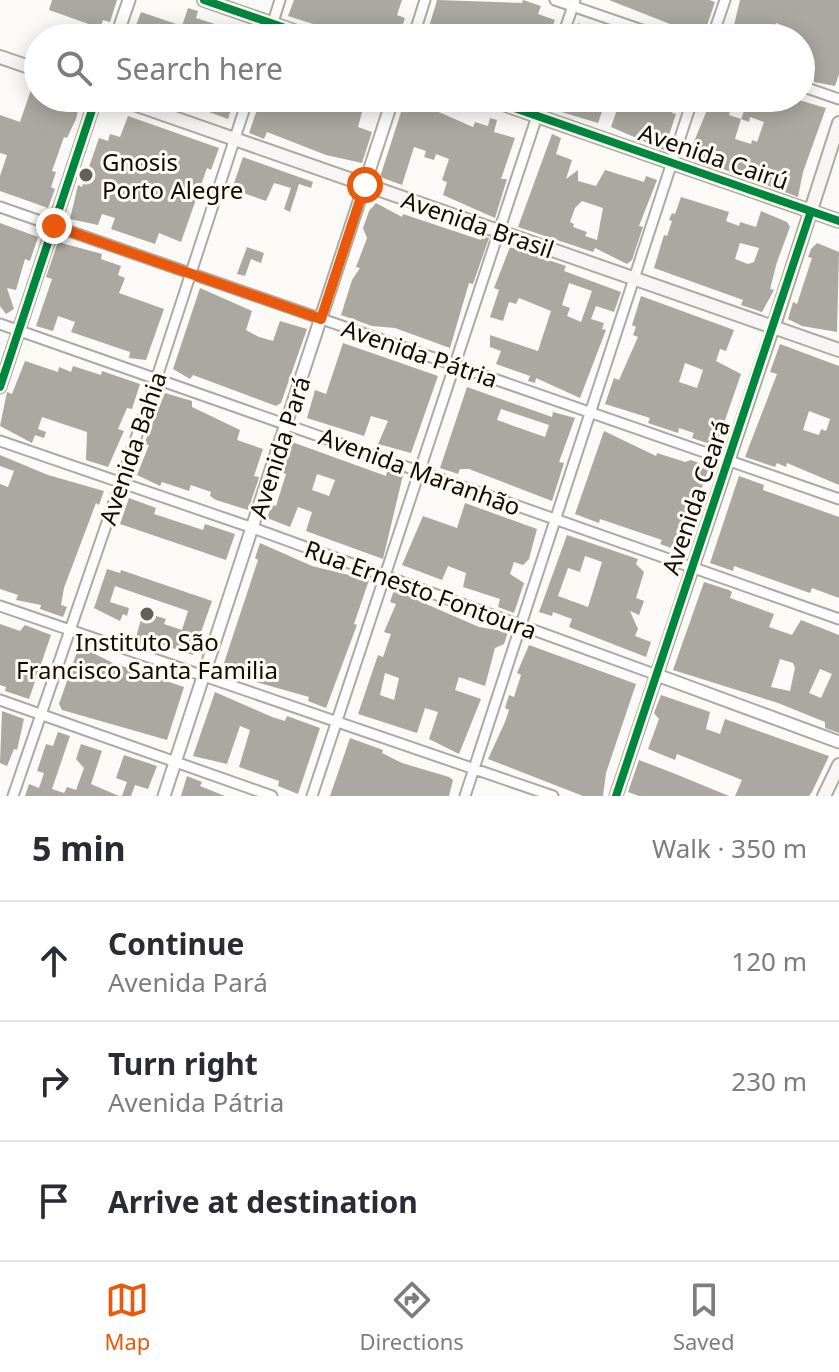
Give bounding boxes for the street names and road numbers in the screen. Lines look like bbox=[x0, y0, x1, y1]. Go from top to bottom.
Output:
street label: Avenida Cairú bbox=[635, 115, 793, 197]
street label: Avenida Brasil bbox=[397, 183, 559, 265]
street label: Avenida Pátria bbox=[338, 311, 502, 395]
street label: Avenida Bahia bbox=[90, 367, 174, 529]
street label: Avenida Pará bbox=[241, 372, 317, 522]
street label: Avenida Ceará bbox=[653, 415, 737, 579]
street label: Avenida Maranhão bbox=[315, 419, 525, 523]
street label: Rua Ernesto Fontoura bbox=[300, 532, 542, 646]

